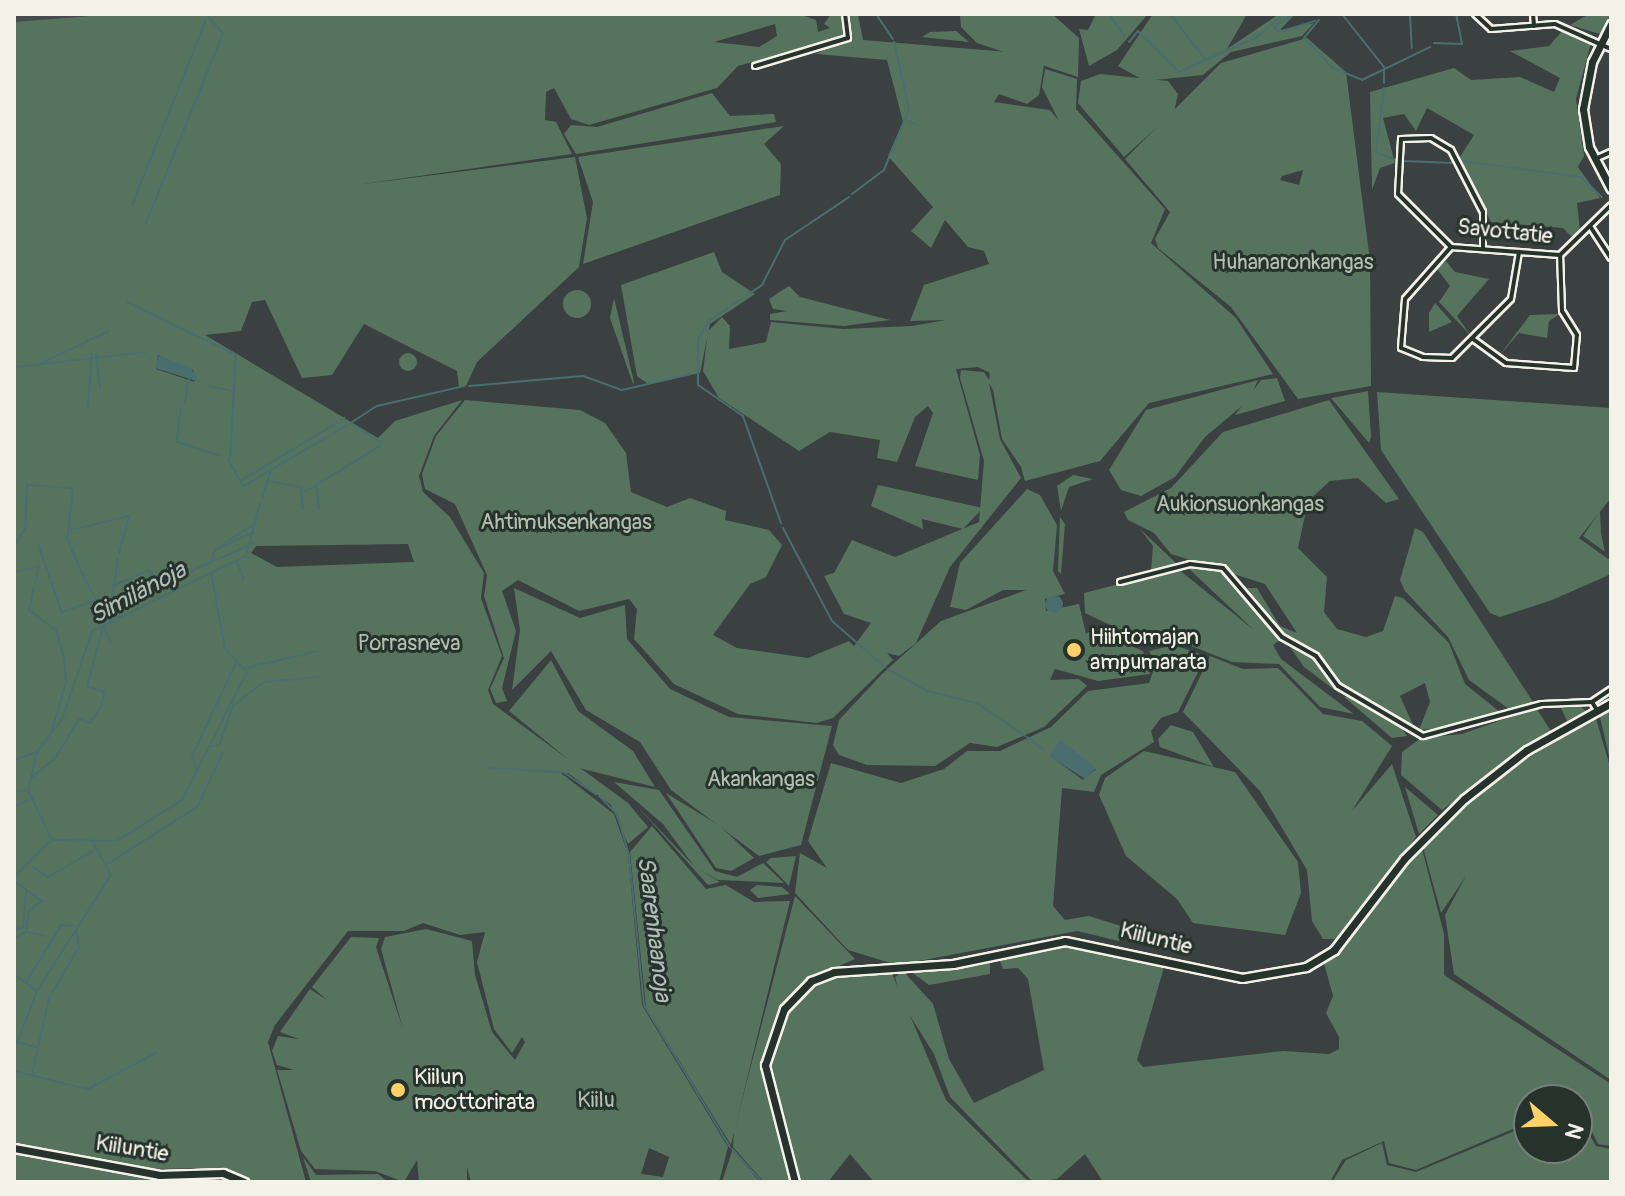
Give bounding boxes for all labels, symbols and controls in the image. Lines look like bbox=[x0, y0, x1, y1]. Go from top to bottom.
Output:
street label: Savottatie bbox=[1456, 214, 1554, 250]
park label: Huhanaronkangas bbox=[1212, 250, 1374, 276]
park label: Aukionsuonkangas bbox=[1156, 492, 1324, 518]
park label: Ahtimuksenkangas bbox=[480, 510, 652, 536]
water label: Similänoja bbox=[85, 556, 191, 630]
place label: Hiihtomajan ampumarata bbox=[1090, 624, 1207, 676]
park label: Porrasneva bbox=[357, 631, 461, 657]
marker: Hiihtomajan ampumarata bbox=[1065, 641, 1083, 659]
park label: Akankangas bbox=[707, 767, 815, 793]
water label: Saarenhaanoja bbox=[631, 855, 677, 1003]
street label: Kiiluntie bbox=[1117, 917, 1195, 961]
place label: Kiilun moottorirata bbox=[414, 1064, 535, 1116]
marker: Kiilun moottorirata bbox=[389, 1081, 407, 1099]
north arrow bbox=[1513, 1084, 1593, 1164]
park label: Kiilu bbox=[577, 1088, 615, 1114]
text: N bbox=[1558, 1120, 1589, 1143]
street label: Kiiluntie bbox=[94, 1130, 170, 1168]

